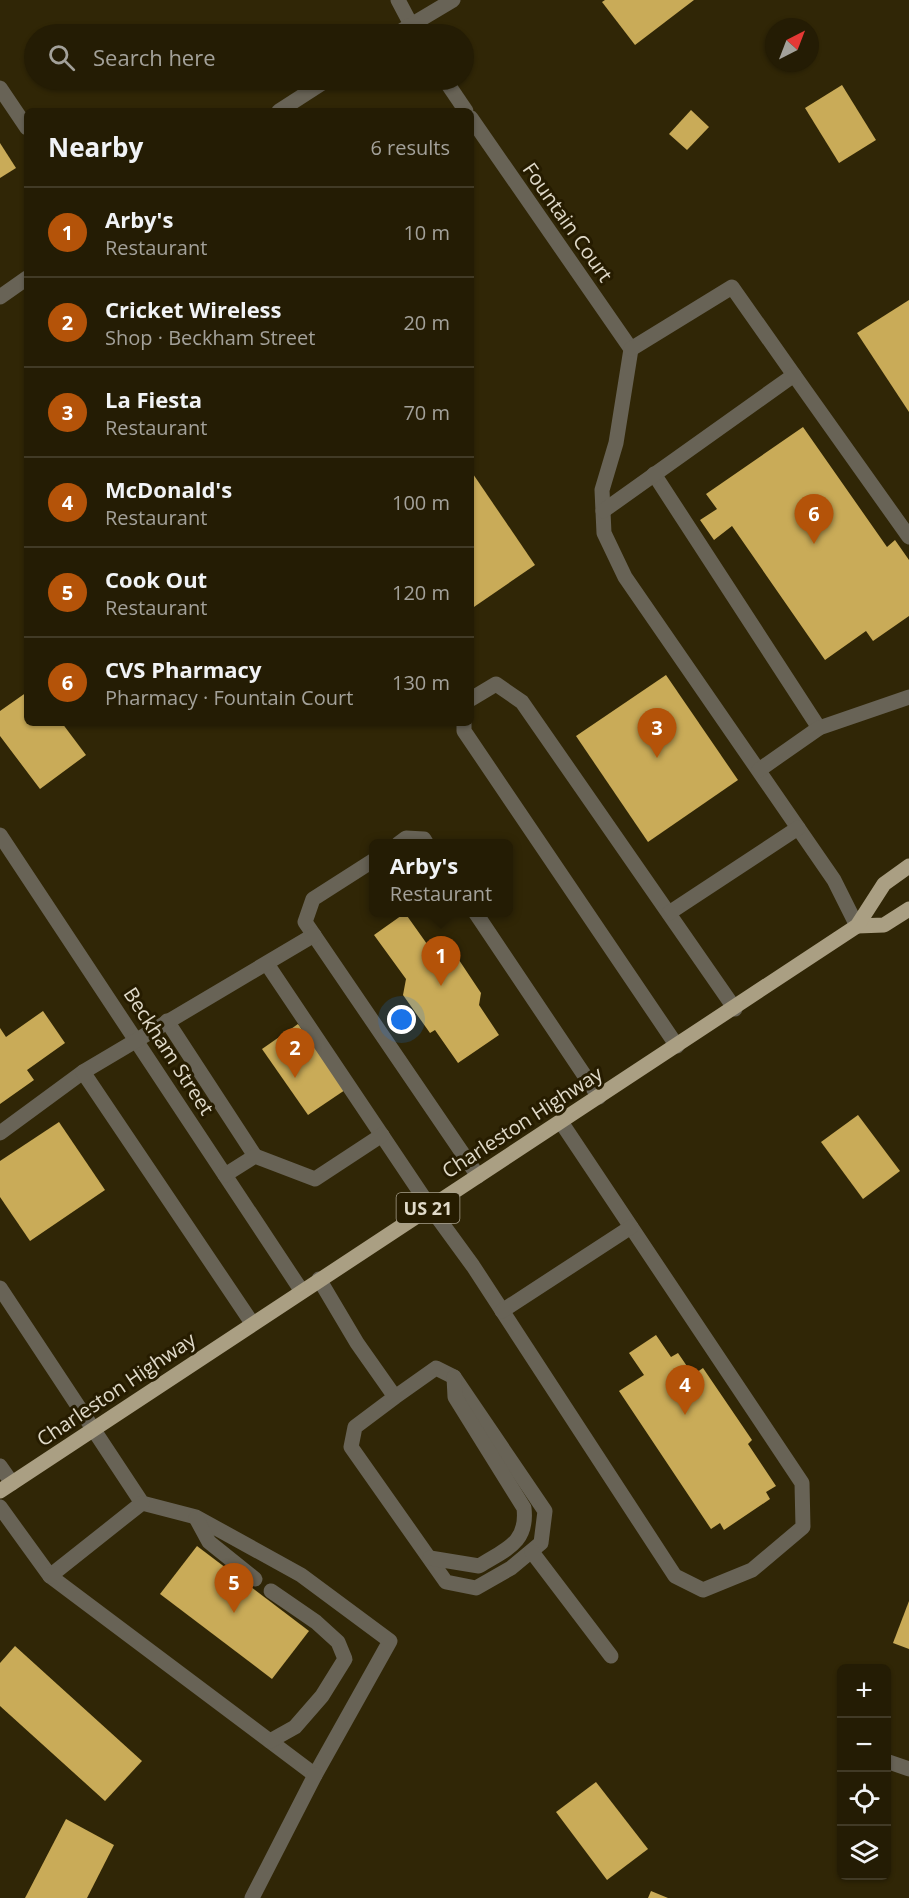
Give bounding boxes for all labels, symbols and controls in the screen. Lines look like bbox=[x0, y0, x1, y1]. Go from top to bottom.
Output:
north arrow bbox=[765, 18, 819, 72]
search box bbox=[24, 24, 474, 90]
icon: search bbox=[45, 41, 78, 74]
text: Search here bbox=[93, 42, 216, 72]
text: Nearby bbox=[48, 129, 143, 165]
text: 6 results bbox=[370, 134, 450, 161]
street label: Fountain Court bbox=[517, 157, 619, 287]
text: Arby's bbox=[105, 204, 173, 234]
text: 1 bbox=[62, 219, 73, 246]
text: 10 m bbox=[403, 219, 450, 246]
text: Restaurant bbox=[105, 234, 207, 261]
text: Cricket Wireless bbox=[105, 294, 282, 324]
text: 2 bbox=[62, 309, 73, 336]
text: 20 m bbox=[403, 309, 450, 336]
text: Shop · Beckham Street bbox=[105, 324, 315, 351]
text: La Fiesta bbox=[105, 384, 202, 414]
text: 3 bbox=[62, 399, 73, 426]
text: 70 m bbox=[403, 399, 450, 426]
text: Restaurant bbox=[105, 414, 207, 441]
text: McDonald's bbox=[105, 474, 232, 504]
text: 4 bbox=[62, 489, 73, 516]
text: 100 m bbox=[392, 489, 450, 516]
pin: 6 bbox=[794, 494, 834, 544]
text: Restaurant bbox=[105, 504, 207, 531]
text: Cook Out bbox=[105, 564, 207, 594]
text: 5 bbox=[62, 579, 73, 606]
text: 120 m bbox=[392, 579, 450, 606]
text: Restaurant bbox=[105, 594, 207, 621]
text: CVS Pharmacy bbox=[105, 654, 261, 684]
text: 6 bbox=[62, 669, 73, 696]
text: 130 m bbox=[392, 669, 450, 696]
text: Pharmacy · Fountain Court bbox=[105, 684, 353, 711]
pin: 3 bbox=[638, 708, 676, 758]
popup bbox=[369, 839, 513, 917]
text: Arby's bbox=[390, 850, 458, 880]
text: Restaurant bbox=[390, 880, 492, 907]
pin: 1 bbox=[422, 936, 460, 986]
street label: Beckham Street bbox=[118, 982, 220, 1120]
your location bbox=[387, 1005, 416, 1034]
pin: 2 bbox=[276, 1028, 314, 1078]
street label: Charleston Highway bbox=[437, 1059, 608, 1184]
road number: US 21 bbox=[396, 1193, 460, 1223]
street label: Charleston Highway bbox=[31, 1325, 202, 1452]
pin: 4 bbox=[666, 1366, 704, 1415]
pin: 5 bbox=[214, 1564, 254, 1613]
map controls bbox=[837, 1664, 891, 1880]
button: + bbox=[837, 1664, 891, 1718]
button: − bbox=[837, 1718, 891, 1772]
button: locate bbox=[837, 1772, 891, 1826]
button: layers bbox=[837, 1826, 891, 1880]

